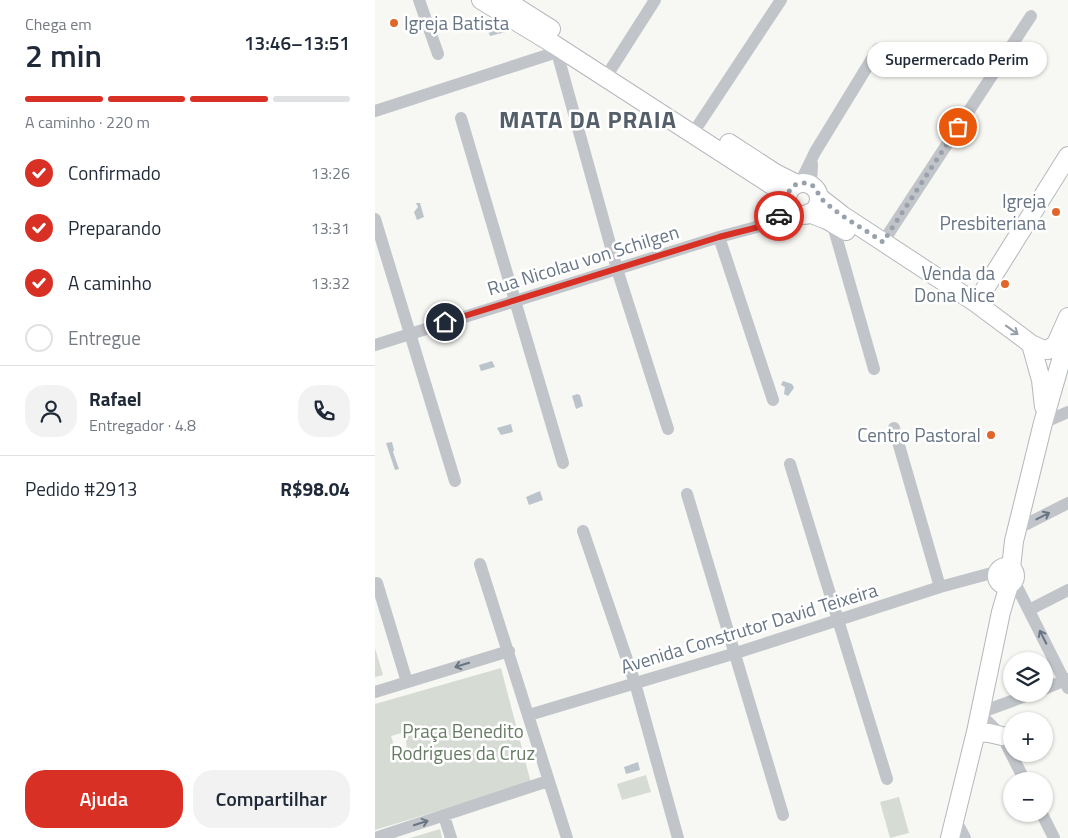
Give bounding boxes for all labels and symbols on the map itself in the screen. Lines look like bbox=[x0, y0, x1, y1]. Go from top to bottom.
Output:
place label: Igreja Batista bbox=[404, 8, 510, 37]
marker: Igreja Batista bbox=[388, 17, 400, 29]
callout: Supermercado Perim bbox=[868, 42, 1048, 77]
district label: MATA DA PRAIA bbox=[499, 101, 677, 137]
pin bbox=[937, 106, 979, 148]
place label: Igreja Presbiteriana bbox=[940, 186, 1046, 237]
courier bbox=[754, 191, 804, 241]
marker: Igreja Presbiteriana bbox=[1050, 206, 1062, 218]
street label: Rua Nicolau von Schilgen bbox=[483, 217, 682, 302]
place label: Venda da Dona Nice bbox=[914, 258, 995, 309]
marker: Venda da Dona Nice bbox=[999, 278, 1011, 290]
pin bbox=[424, 301, 466, 343]
one-way arrow bbox=[1005, 325, 1019, 335]
place label: Centro Pastoral bbox=[857, 420, 981, 449]
marker: Centro Pastoral bbox=[985, 429, 997, 441]
one-way arrow bbox=[1035, 511, 1050, 521]
street label: Avenida Construtor David Teixeira bbox=[617, 574, 881, 680]
one-way arrow bbox=[1038, 630, 1048, 645]
one-way arrow bbox=[454, 661, 470, 671]
park label: Praça Benedito Rodrigues da Cruz bbox=[391, 716, 535, 767]
one-way arrow bbox=[413, 818, 429, 827]

